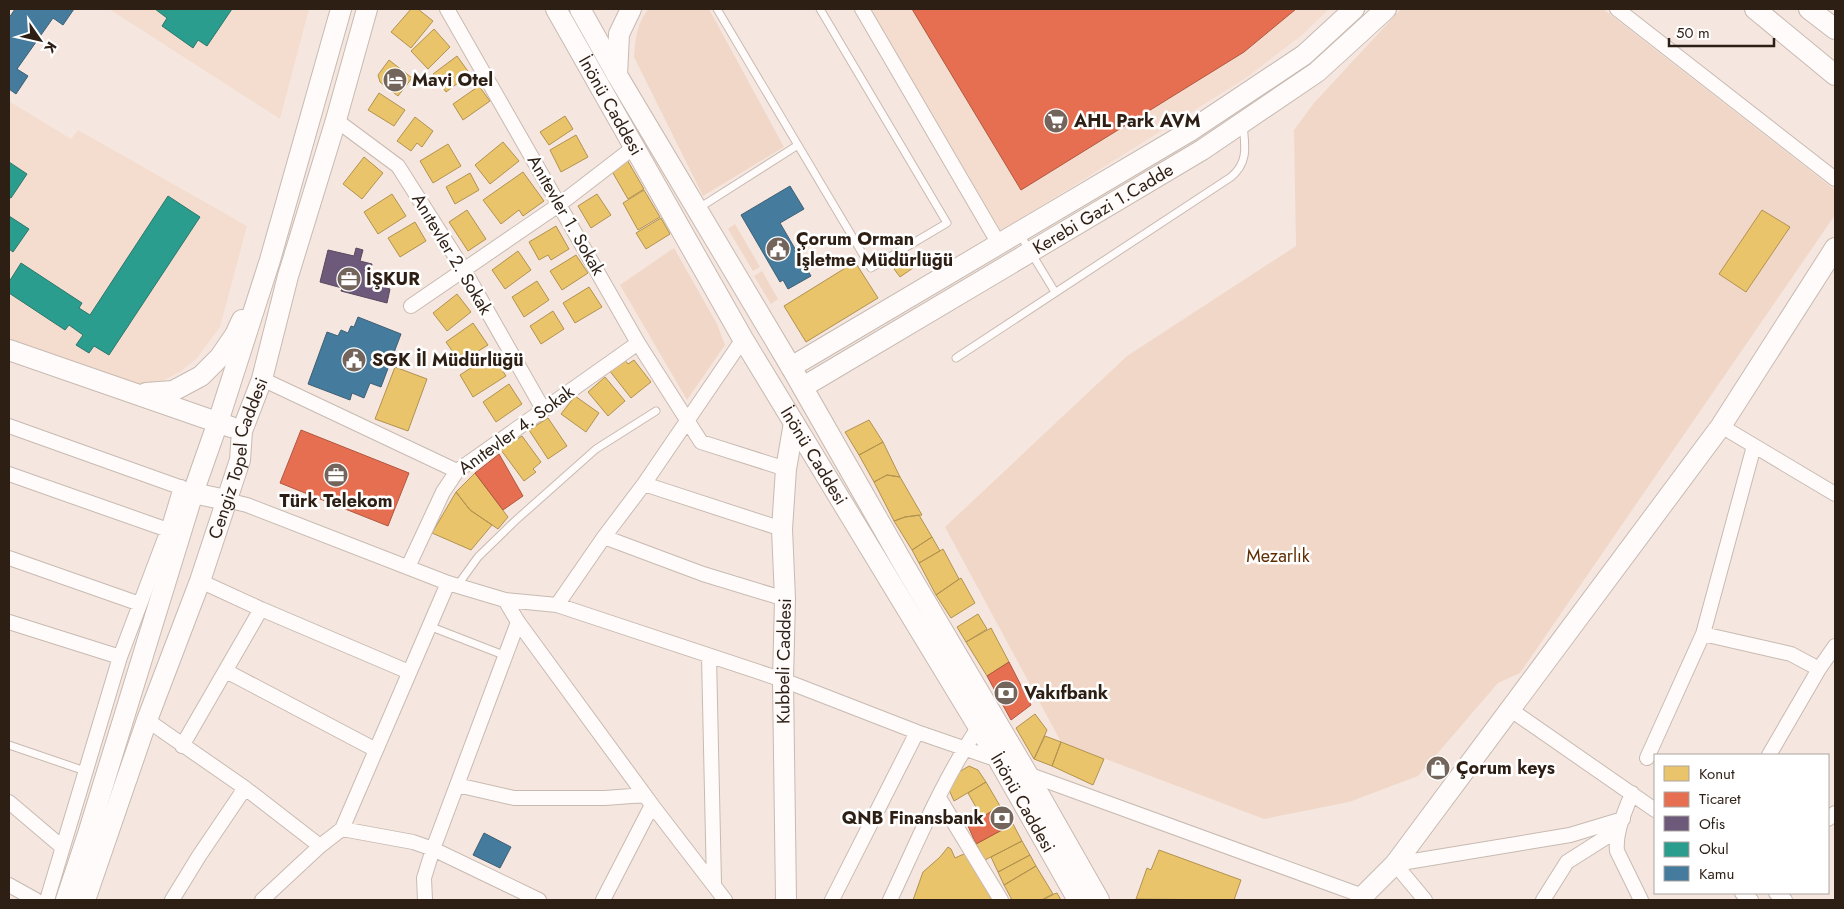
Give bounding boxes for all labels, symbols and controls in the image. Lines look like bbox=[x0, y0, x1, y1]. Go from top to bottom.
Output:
north arrow bbox=[15, 15, 65, 65]
scale bar bbox=[1669, 15, 1774, 47]
text: 50 m bbox=[1676, 22, 1710, 44]
text: K bbox=[40, 38, 62, 57]
street label: İnönü Caddesi bbox=[572, 51, 649, 160]
hotel icon: Mavi Otel bbox=[382, 67, 408, 93]
place label: Mavi Otel bbox=[412, 67, 493, 93]
supermarket icon: AHL Park AVM bbox=[1043, 108, 1069, 134]
place label: AHL Park AVM bbox=[1073, 108, 1201, 134]
street label: Anıtevler 1. Sokak bbox=[521, 150, 611, 280]
street label: Kerebi Gazi 1.Cadde bbox=[1028, 157, 1178, 261]
street label: Anıtevler 2. Sokak bbox=[405, 188, 499, 320]
place label: Çorum Orman İşletme Müdürlüğü bbox=[796, 226, 953, 273]
public building icon: Çorum Orman İşletme Müdürlüğü bbox=[765, 236, 791, 262]
office icon: İŞKUR bbox=[336, 266, 362, 292]
place label: İŞKUR bbox=[366, 266, 420, 292]
public building icon: SGK İl Müdürlüğü bbox=[341, 347, 367, 373]
place label: SGK İl Müdürlüğü bbox=[372, 347, 524, 373]
street label: Cengiz Topel Caddesi bbox=[202, 374, 274, 542]
street label: Anıtevler 4. Sokak bbox=[453, 379, 579, 481]
street label: İnönü Caddesi bbox=[774, 402, 854, 510]
office icon: Türk Telekom bbox=[323, 462, 349, 488]
place label: Türk Telekom bbox=[280, 488, 392, 514]
park label: Mezarlık bbox=[1246, 543, 1310, 569]
street label: Kubbeli Caddesi bbox=[770, 598, 798, 724]
bank icon: Vakıfbank bbox=[993, 680, 1019, 706]
place label: Vakıfbank bbox=[1023, 680, 1109, 706]
street label: İnönü Caddesi bbox=[984, 748, 1061, 857]
legend bbox=[1654, 754, 1829, 894]
shop icon: Çorum keys bbox=[1425, 755, 1451, 781]
place label: Çorum keys bbox=[1456, 755, 1555, 781]
text: Konut bbox=[1699, 763, 1735, 785]
text: Ticaret bbox=[1699, 788, 1741, 810]
place label: QNB Finansbank bbox=[842, 805, 985, 831]
bank icon: QNB Finansbank bbox=[989, 805, 1015, 831]
text: Ofis bbox=[1699, 813, 1725, 835]
text: Okul bbox=[1699, 838, 1729, 860]
text: Kamu bbox=[1699, 863, 1734, 885]

